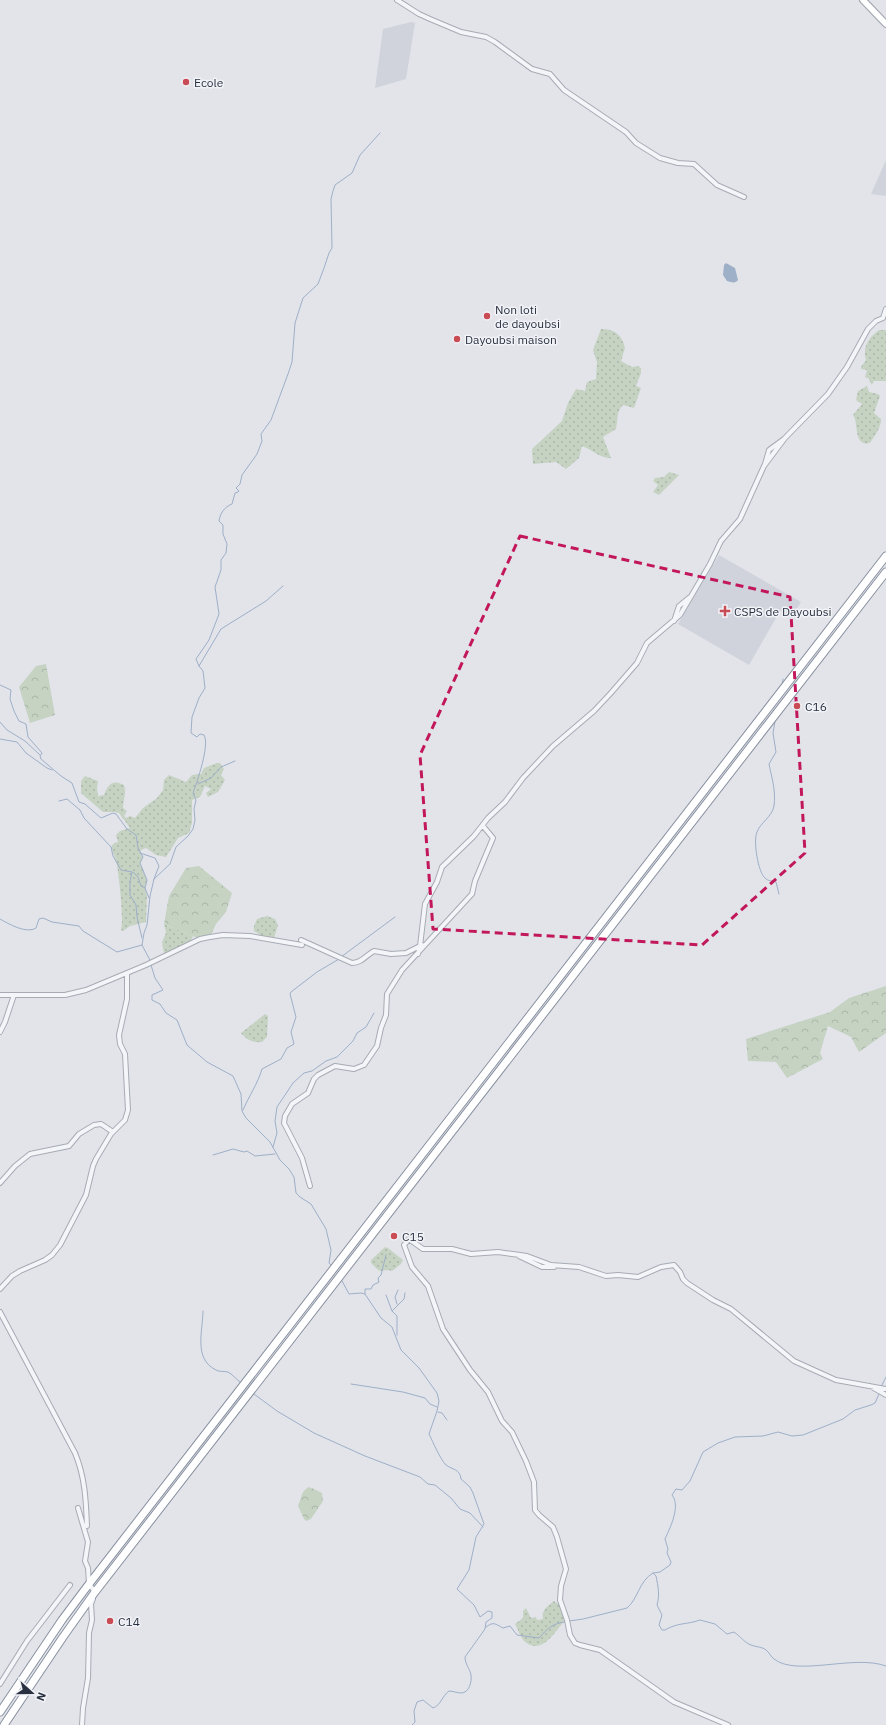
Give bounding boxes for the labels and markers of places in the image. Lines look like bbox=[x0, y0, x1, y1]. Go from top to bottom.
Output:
place label: Ecole bbox=[194, 75, 224, 90]
marker: Ecole bbox=[181, 77, 191, 87]
place label: Non loti de dayoubsi bbox=[495, 302, 560, 331]
marker: Non loti de dayoubsi bbox=[482, 311, 492, 321]
place label: Dayoubsi maison bbox=[465, 332, 557, 347]
marker: Dayoubsi maison bbox=[452, 334, 462, 344]
place label: CSPS de Dayoubsi bbox=[734, 604, 832, 619]
marker: CSPS de Dayoubsi bbox=[719, 605, 731, 617]
place label: C16 bbox=[805, 699, 827, 714]
marker: C16 bbox=[792, 701, 802, 711]
place label: C15 bbox=[402, 1229, 424, 1244]
marker: C15 bbox=[389, 1231, 399, 1241]
place label: C14 bbox=[118, 1614, 140, 1629]
marker: C14 bbox=[105, 1616, 115, 1626]

